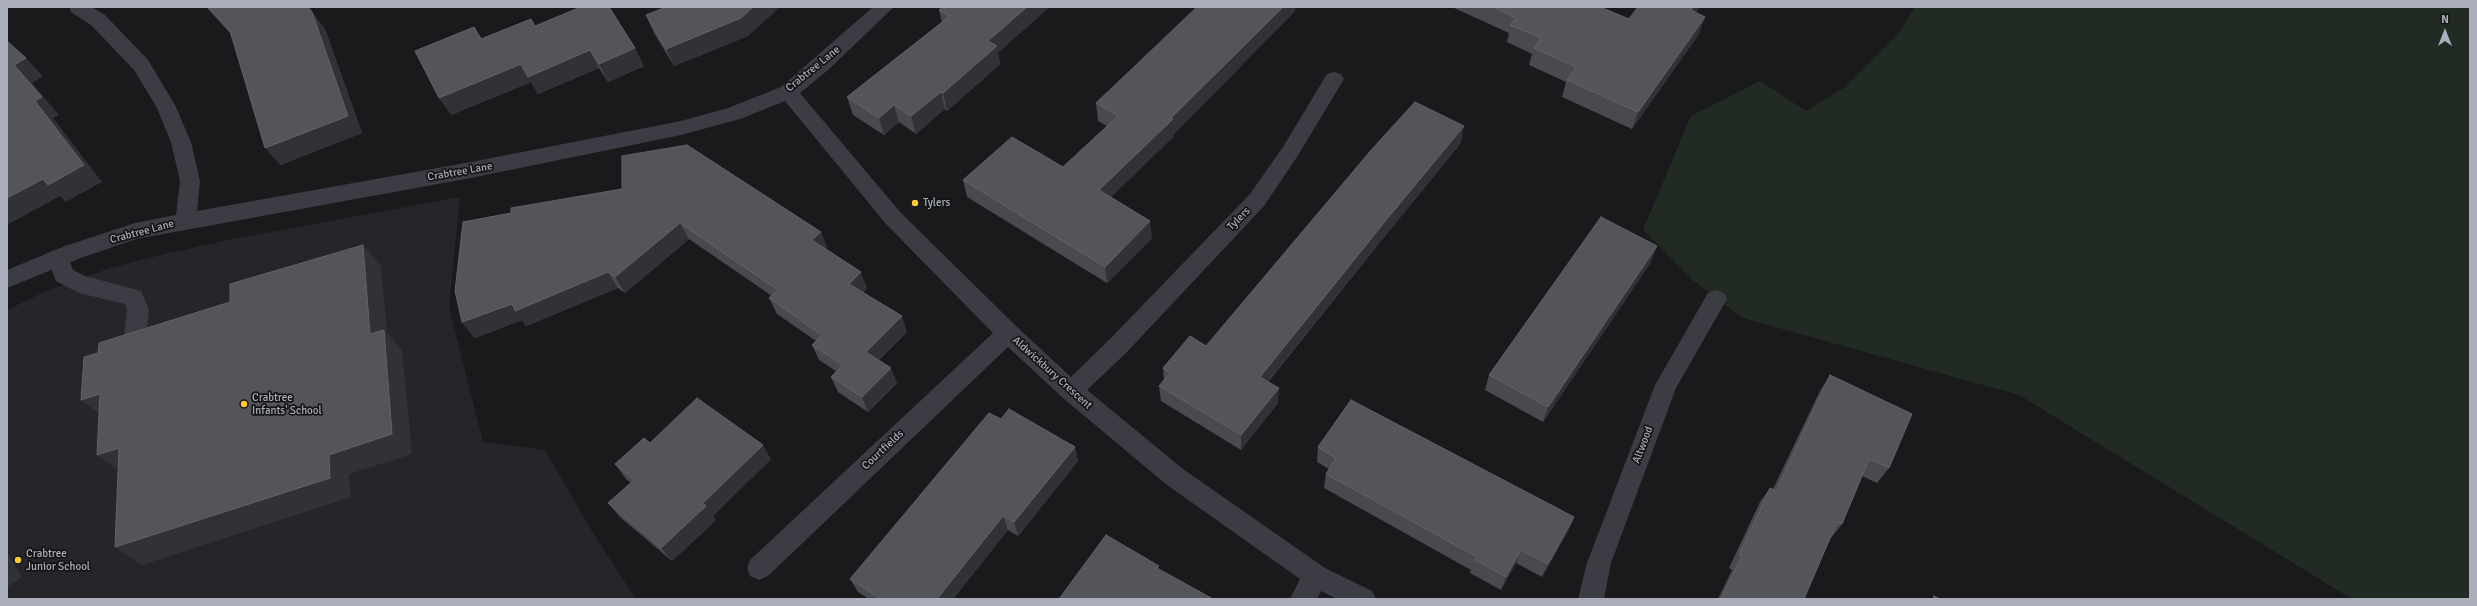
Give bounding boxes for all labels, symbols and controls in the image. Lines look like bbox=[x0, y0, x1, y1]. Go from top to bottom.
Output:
north arrow bbox=[2425, 12, 2465, 52]
text: N bbox=[2441, 13, 2449, 26]
street label: Crabtree Lane bbox=[783, 43, 843, 95]
street label: Crabtree Lane bbox=[426, 160, 494, 184]
place label: Tylers bbox=[923, 196, 950, 210]
marker: Tylers bbox=[910, 198, 920, 208]
street label: Tylers bbox=[1225, 205, 1253, 233]
street label: Crabtree Lane bbox=[108, 217, 176, 247]
street label: Aldwickbury Crescent bbox=[1010, 334, 1094, 412]
place label: Crabtree Infants' School bbox=[252, 391, 322, 417]
marker: Crabtree Infants' School bbox=[239, 399, 249, 409]
street label: Altwood bbox=[1630, 425, 1656, 465]
street label: Courtfields bbox=[859, 427, 907, 473]
place label: Crabtree Junior School bbox=[26, 547, 90, 573]
marker: Crabtree Junior School bbox=[13, 555, 23, 565]

